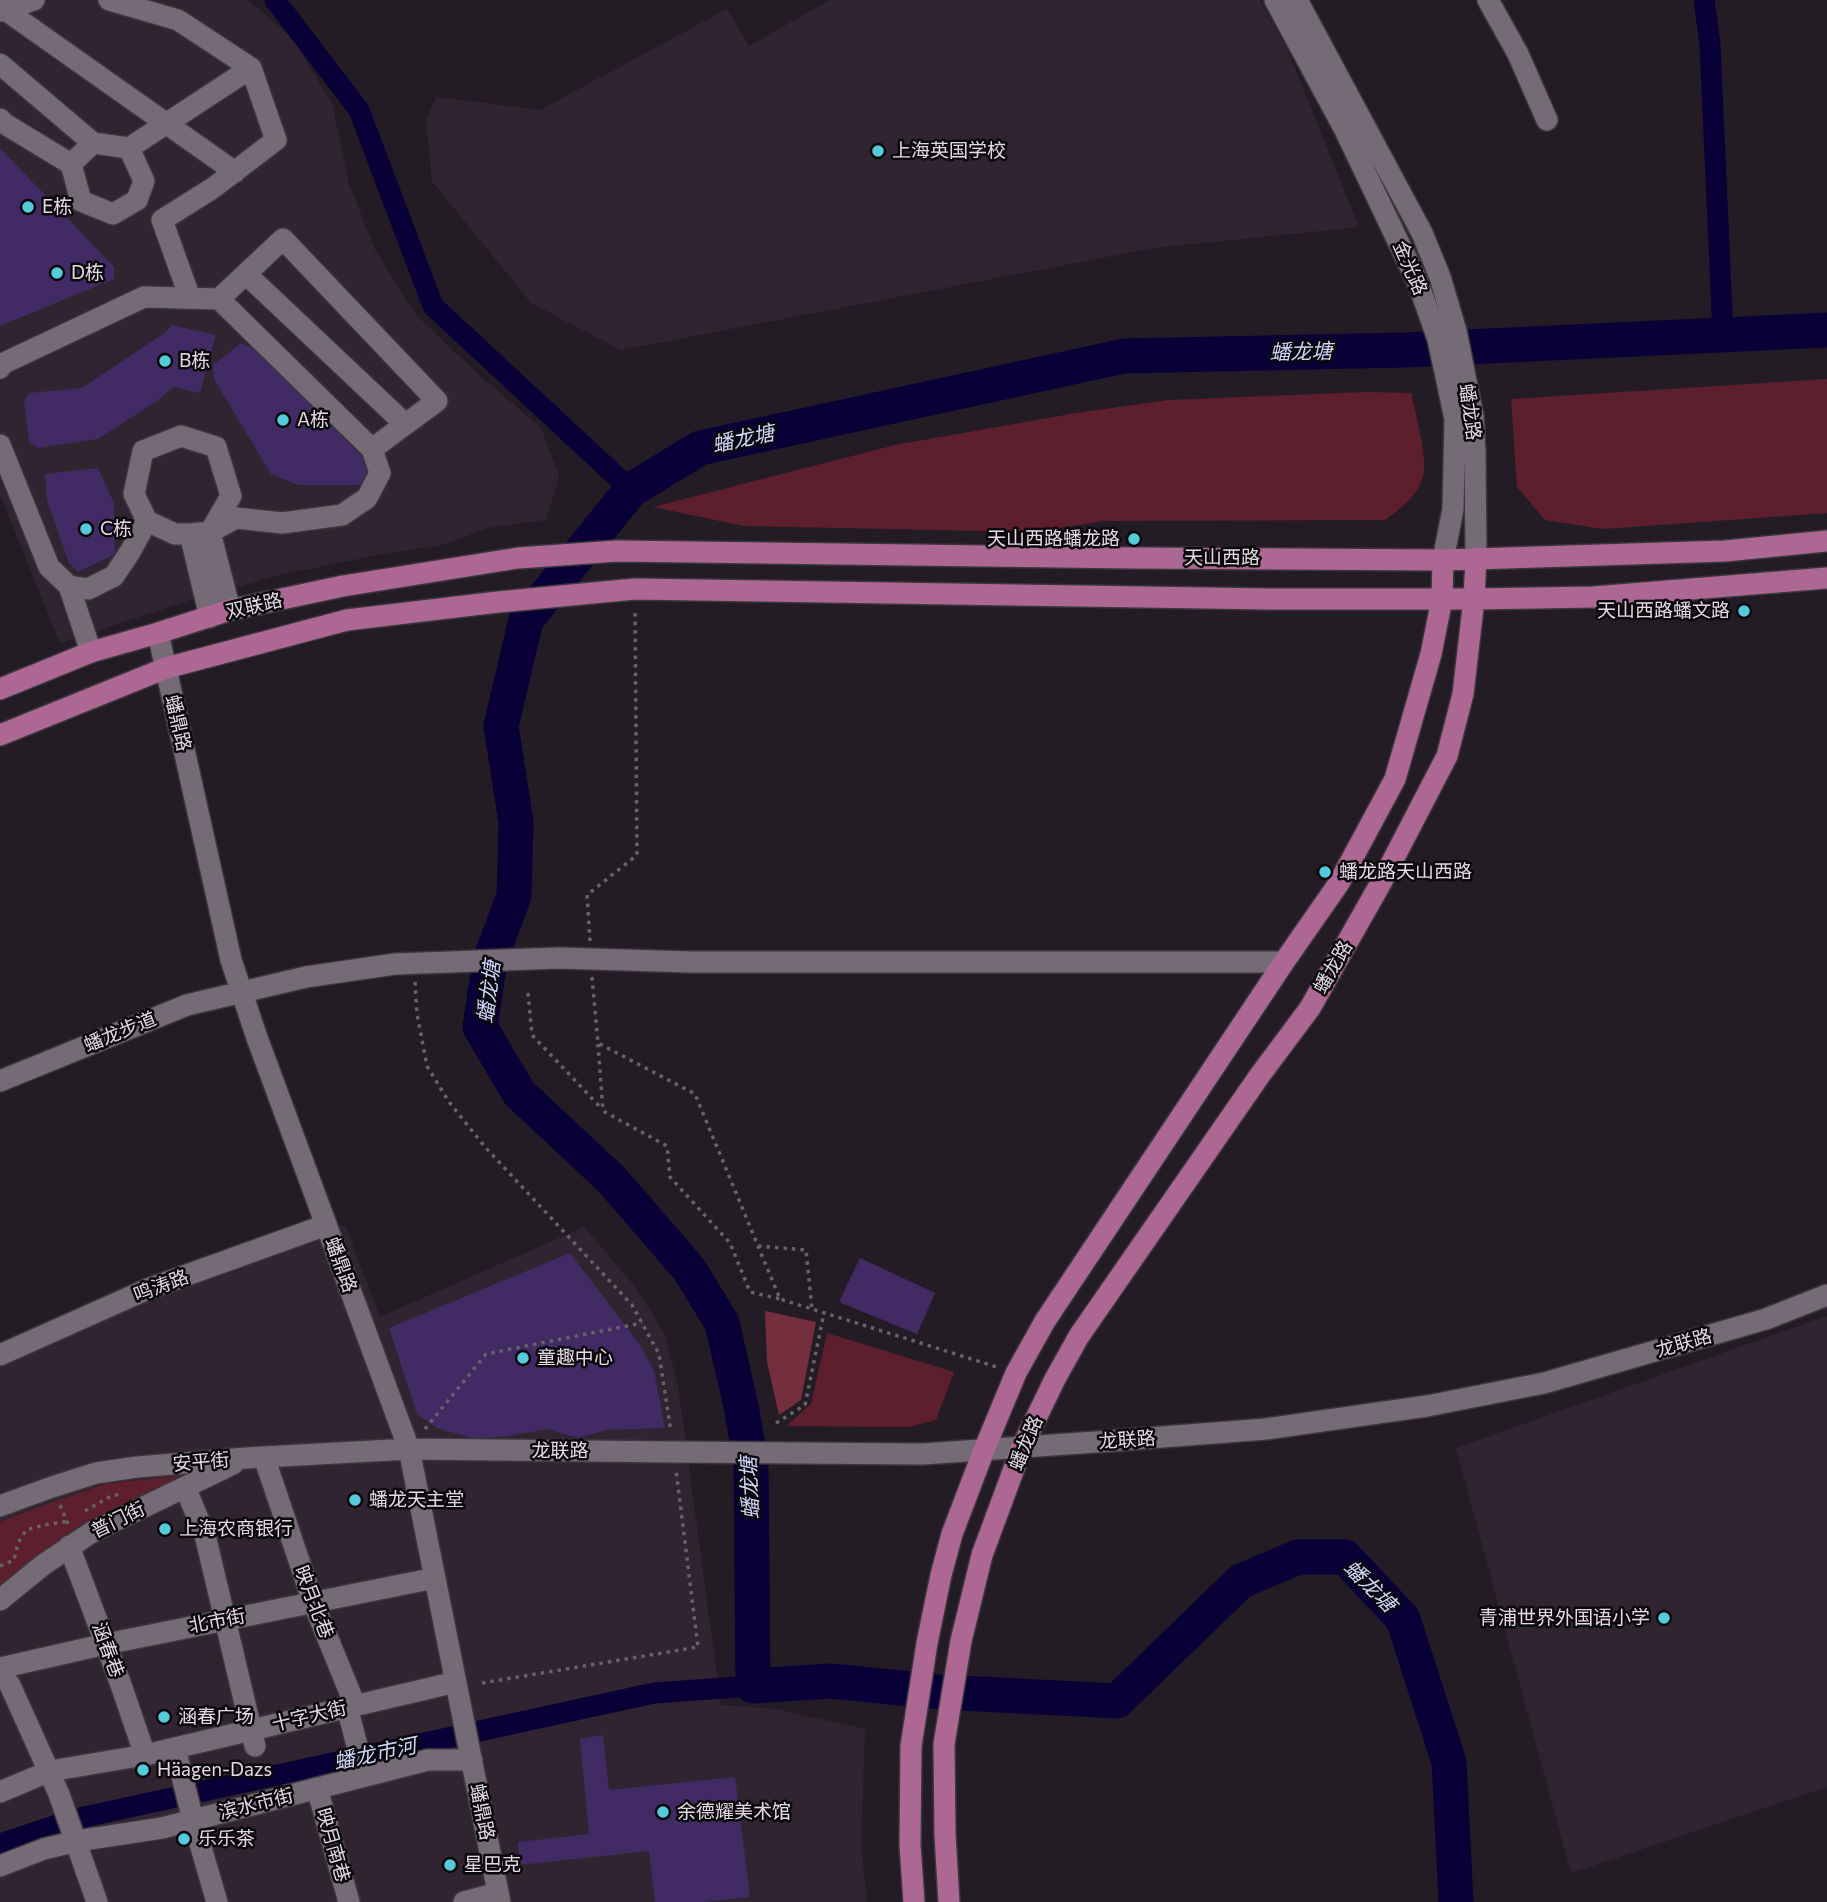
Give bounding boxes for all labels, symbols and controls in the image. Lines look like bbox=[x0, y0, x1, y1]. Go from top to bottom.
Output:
place label: 上海英国学校 bbox=[892, 140, 1006, 162]
marker: 上海英国学校 bbox=[870, 143, 886, 159]
place label: E栋 bbox=[42, 196, 72, 218]
marker: E栋 bbox=[20, 199, 36, 215]
street label: 金光路 bbox=[1388, 237, 1432, 299]
place label: D栋 bbox=[71, 262, 104, 284]
marker: D栋 bbox=[49, 265, 65, 281]
water label: 蟠龙塘 bbox=[1269, 339, 1333, 365]
place label: B栋 bbox=[179, 350, 210, 372]
marker: B栋 bbox=[157, 353, 173, 369]
street label: 蟠龙路 bbox=[1455, 382, 1485, 442]
place label: A栋 bbox=[297, 409, 329, 431]
marker: A栋 bbox=[275, 412, 291, 428]
water label: 蟠龙塘 bbox=[710, 420, 776, 458]
place label: C栋 bbox=[100, 518, 132, 540]
marker: C栋 bbox=[78, 521, 94, 537]
place label: 天山西路蟠龙路 bbox=[987, 528, 1120, 550]
marker: 天山西路蟠龙路 bbox=[1126, 531, 1142, 547]
street label: 天山西路 bbox=[1184, 547, 1260, 569]
street label: 双联路 bbox=[224, 588, 284, 624]
place label: 天山西路蟠文路 bbox=[1597, 600, 1730, 622]
marker: 天山西路蟠文路 bbox=[1736, 603, 1752, 619]
street label: 蟠鼎路 bbox=[160, 693, 196, 753]
place label: 蟠龙路天山西路 bbox=[1339, 861, 1472, 883]
marker: 蟠龙路天山西路 bbox=[1317, 864, 1333, 880]
street label: 蟠龙路 bbox=[1309, 937, 1357, 997]
water label: 蟠龙塘 bbox=[473, 959, 505, 1025]
street label: 蟠龙步道 bbox=[80, 1007, 160, 1057]
street label: 蟠鼎路 bbox=[321, 1234, 361, 1296]
street label: 鸣涛路 bbox=[130, 1265, 192, 1307]
street label: 龙联路 bbox=[1653, 1324, 1715, 1362]
place label: 童趣中心 bbox=[537, 1347, 613, 1369]
marker: 童趣中心 bbox=[515, 1350, 531, 1366]
street label: 蟠龙路 bbox=[1004, 1412, 1048, 1474]
street label: 龙联路 bbox=[1098, 1427, 1156, 1453]
street label: 龙联路 bbox=[532, 1440, 588, 1462]
street label: 安平街 bbox=[172, 1448, 230, 1476]
water label: 蟠龙塘 bbox=[736, 1456, 764, 1520]
place label: 蟠龙天主堂 bbox=[369, 1489, 464, 1511]
marker: 蟠龙天主堂 bbox=[347, 1492, 363, 1508]
street label: 普门街 bbox=[87, 1497, 149, 1543]
place label: 上海农商银行 bbox=[179, 1518, 293, 1540]
marker: 上海农商银行 bbox=[157, 1521, 173, 1537]
water label: 蟠龙塘 bbox=[1339, 1555, 1401, 1617]
street label: 映月北巷 bbox=[290, 1562, 338, 1642]
street label: 北市街 bbox=[187, 1604, 247, 1638]
place label: 青浦世界外国语小学 bbox=[1479, 1607, 1650, 1629]
marker: 青浦世界外国语小学 bbox=[1656, 1610, 1672, 1626]
street label: 涵春巷 bbox=[88, 1619, 128, 1681]
street label: 十字大街 bbox=[269, 1696, 349, 1736]
place label: 涵春广场 bbox=[178, 1706, 254, 1728]
marker: 涵春广场 bbox=[156, 1709, 172, 1725]
water label: 蟠龙市河 bbox=[331, 1733, 419, 1775]
place label: Häagen-Dazs bbox=[157, 1759, 272, 1781]
marker: Häagen-Dazs bbox=[135, 1762, 151, 1778]
street label: 蟠鼎路 bbox=[465, 1782, 499, 1842]
street label: 滨水市街 bbox=[216, 1784, 296, 1824]
place label: 余德耀美术馆 bbox=[677, 1801, 791, 1823]
marker: 余德耀美术馆 bbox=[655, 1804, 671, 1820]
street label: 映月南巷 bbox=[312, 1805, 354, 1885]
place label: 乐乐茶 bbox=[198, 1828, 255, 1850]
marker: 乐乐茶 bbox=[176, 1831, 192, 1847]
place label: 星巴克 bbox=[464, 1854, 521, 1876]
marker: 星巴克 bbox=[442, 1857, 458, 1873]

